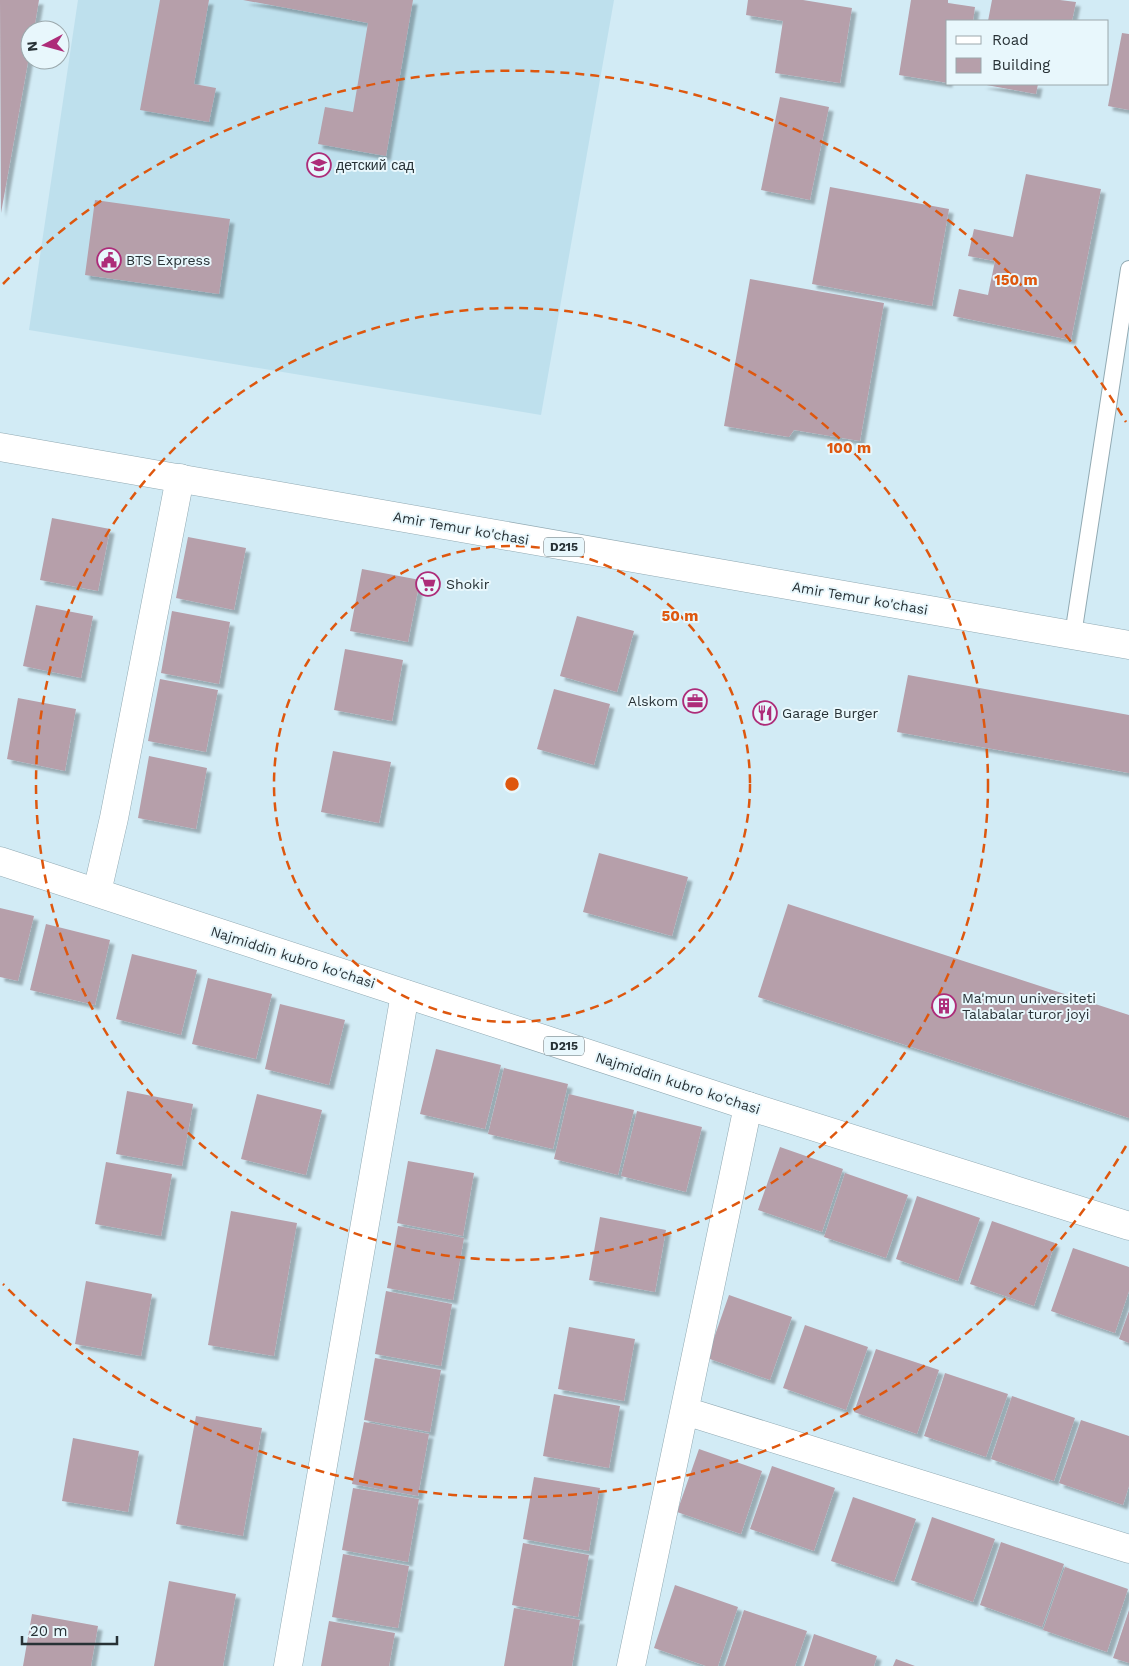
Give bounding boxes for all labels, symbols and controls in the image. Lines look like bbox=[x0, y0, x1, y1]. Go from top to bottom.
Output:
north arrow bbox=[20, 20, 70, 70]
legend bbox=[946, 20, 1109, 85]
text: Road bbox=[992, 31, 1029, 49]
text: N bbox=[24, 40, 41, 52]
text: Building bbox=[992, 56, 1050, 74]
school or university icon: детский сад bbox=[306, 152, 332, 178]
place label: детский сад bbox=[336, 157, 414, 173]
public building icon: BTS Express bbox=[96, 247, 122, 273]
place label: BTS Express bbox=[126, 252, 210, 268]
text: 150 m bbox=[994, 271, 1038, 289]
text: 100 m bbox=[827, 439, 871, 457]
street label: Amir Temur ko'chasi bbox=[392, 508, 530, 548]
road number: D215 bbox=[544, 538, 584, 556]
supermarket icon: Shokir bbox=[415, 571, 441, 597]
place label: Shokir bbox=[446, 576, 490, 592]
street label: Amir Temur ko'chasi bbox=[791, 578, 929, 618]
text: 50 m bbox=[662, 607, 698, 625]
office icon: Alskom bbox=[682, 688, 708, 714]
place label: Alskom bbox=[628, 693, 678, 709]
restaurant icon: Garage Burger bbox=[752, 700, 778, 726]
place label: Garage Burger bbox=[782, 705, 878, 721]
centre of rings bbox=[503, 775, 521, 793]
street label: Najmiddin kubro ko'chasi bbox=[209, 923, 377, 991]
place label: Ma'mun universiteti Talabalar turor joyi bbox=[962, 990, 1096, 1022]
building icon: Ma'mun universiteti Talabalar turor joyi bbox=[931, 993, 957, 1019]
road number: D215 bbox=[544, 1036, 584, 1056]
street label: Najmiddin kubro ko'chasi bbox=[594, 1049, 762, 1117]
scale bar bbox=[22, 1614, 118, 1646]
text: 20 m bbox=[30, 1622, 68, 1640]

